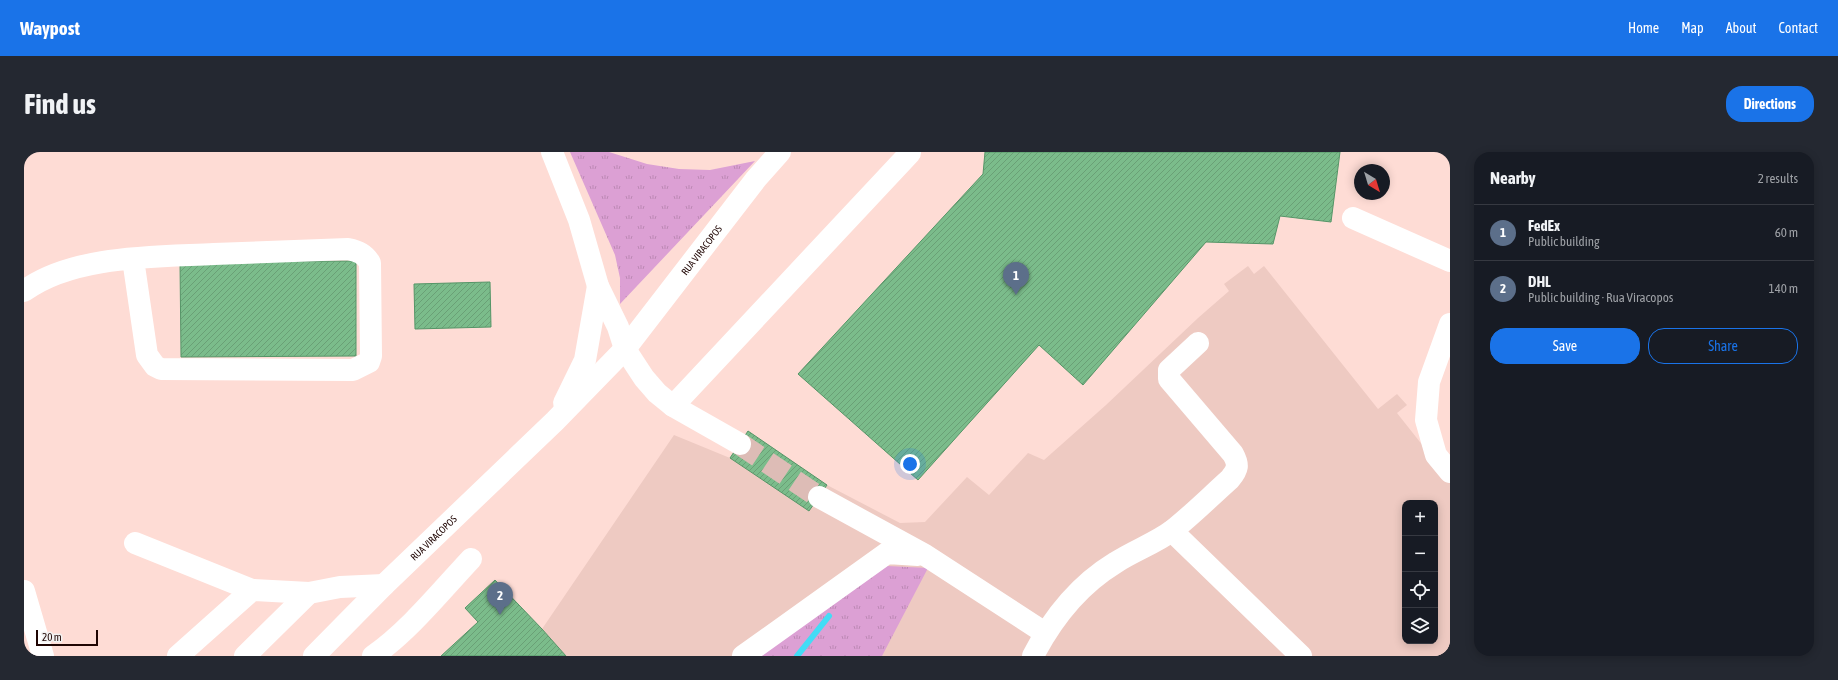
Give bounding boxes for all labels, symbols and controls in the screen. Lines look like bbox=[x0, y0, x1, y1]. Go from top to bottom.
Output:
text: Waypost bbox=[20, 17, 80, 39]
text: Home bbox=[1628, 20, 1659, 36]
text: Map bbox=[1681, 20, 1704, 36]
text: About bbox=[1726, 20, 1757, 36]
text: Contact bbox=[1779, 20, 1818, 36]
button: Directions bbox=[1726, 86, 1814, 122]
text: Find us bbox=[24, 88, 96, 120]
north arrow bbox=[1354, 164, 1390, 200]
text: Nearby bbox=[1490, 168, 1536, 188]
text: 2 results bbox=[1758, 171, 1798, 186]
text: FedEx bbox=[1528, 217, 1560, 234]
street label: RUA VIRACOPOS bbox=[679, 223, 724, 277]
text: 1 bbox=[1500, 225, 1506, 240]
text: 60 m bbox=[1775, 225, 1798, 240]
text: Public building bbox=[1528, 234, 1600, 249]
pin: 1 bbox=[1003, 262, 1029, 295]
text: DHL bbox=[1528, 273, 1551, 290]
text: 2 bbox=[1500, 281, 1506, 296]
text: 140 m bbox=[1769, 281, 1798, 296]
text: Public building · Rua Viracopos bbox=[1528, 290, 1673, 305]
button: Save bbox=[1490, 328, 1640, 364]
button: Share bbox=[1648, 328, 1798, 364]
your location bbox=[900, 454, 920, 474]
map controls bbox=[1402, 500, 1438, 644]
button: + bbox=[1402, 500, 1438, 536]
street label: RUA VIRACOPOS bbox=[408, 513, 459, 562]
button: − bbox=[1402, 536, 1438, 572]
button: locate bbox=[1402, 572, 1438, 608]
pin: 2 bbox=[487, 582, 513, 615]
button: layers bbox=[1402, 608, 1438, 644]
scale bar bbox=[36, 628, 98, 647]
text: 20 m bbox=[42, 631, 62, 643]

